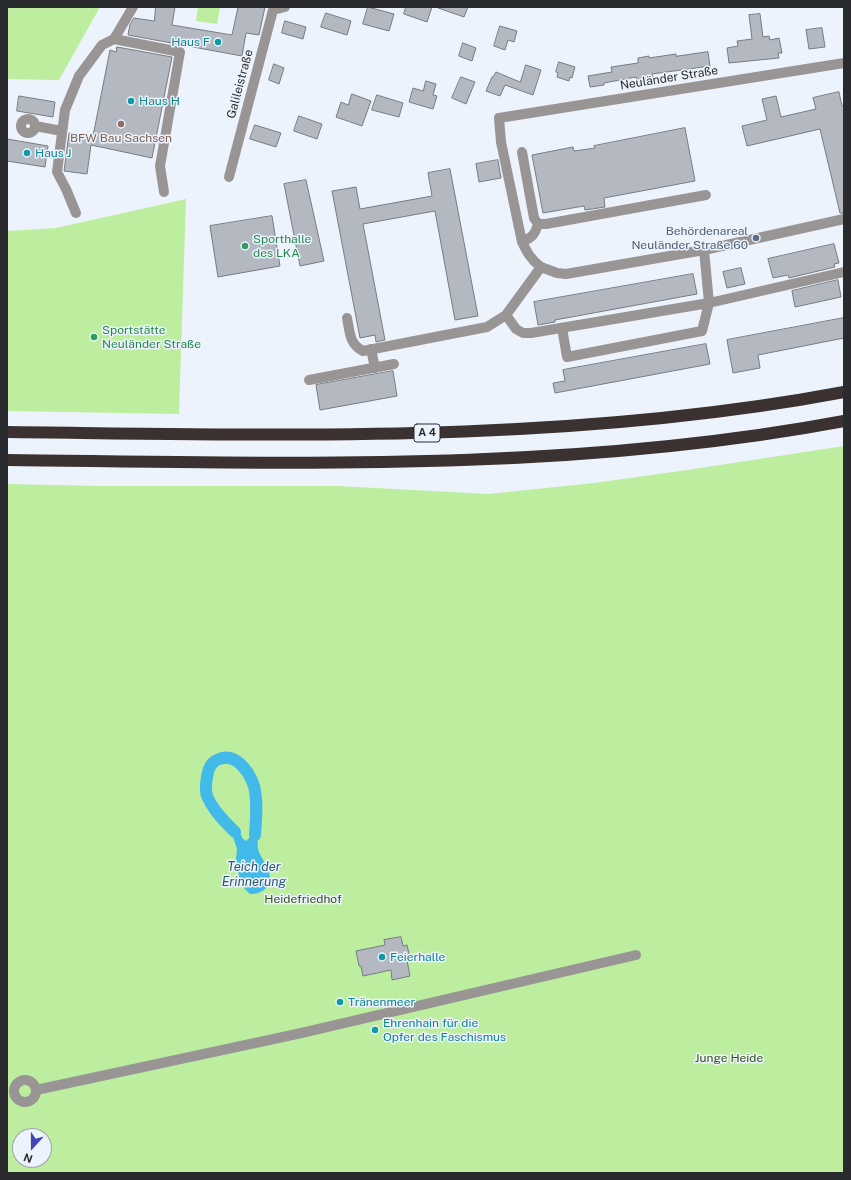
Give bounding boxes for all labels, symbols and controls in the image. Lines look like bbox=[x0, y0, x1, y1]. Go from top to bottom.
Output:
place label: Haus F bbox=[171, 35, 210, 49]
marker: Haus F bbox=[213, 37, 223, 47]
street label: Galileistraße bbox=[224, 48, 256, 120]
street label: Neuländer Straße bbox=[619, 63, 719, 93]
place label: Haus H bbox=[139, 94, 180, 108]
marker: Haus H bbox=[126, 96, 136, 106]
marker: BFW Bau Sachsen bbox=[116, 119, 126, 129]
place label: BFW Bau Sachsen bbox=[70, 131, 172, 145]
place label: Haus J bbox=[35, 146, 71, 160]
marker: Haus J bbox=[22, 148, 32, 158]
place label: Behördenareal Neuländer Straße 60 bbox=[631, 224, 748, 252]
place label: Sporthalle des LKA bbox=[253, 232, 311, 260]
marker: Behördenareal Neuländer Straße 60 bbox=[751, 233, 761, 243]
marker: Sporthalle des LKA bbox=[240, 241, 250, 251]
place label: Sportstätte Neuländer Straße bbox=[102, 323, 201, 351]
marker: Sportstätte Neuländer Straße bbox=[89, 332, 99, 342]
road number: A 4 bbox=[414, 424, 440, 442]
water label: Teich der Erinnerung bbox=[222, 859, 286, 890]
park label: Heidefriedhof bbox=[264, 892, 342, 906]
place label: Feierhalle bbox=[390, 950, 445, 964]
marker: Feierhalle bbox=[377, 952, 387, 962]
place label: Tränenmeer bbox=[348, 995, 415, 1009]
marker: Tränenmeer bbox=[335, 997, 345, 1007]
place label: Ehrenhain für die Opfer des Faschismus bbox=[383, 1016, 506, 1044]
marker: Ehrenhain für die Opfer des Faschismus bbox=[370, 1025, 380, 1035]
park label: Junge Heide bbox=[695, 1051, 763, 1065]
north arrow bbox=[12, 1128, 52, 1168]
text: N bbox=[22, 1151, 34, 1165]

